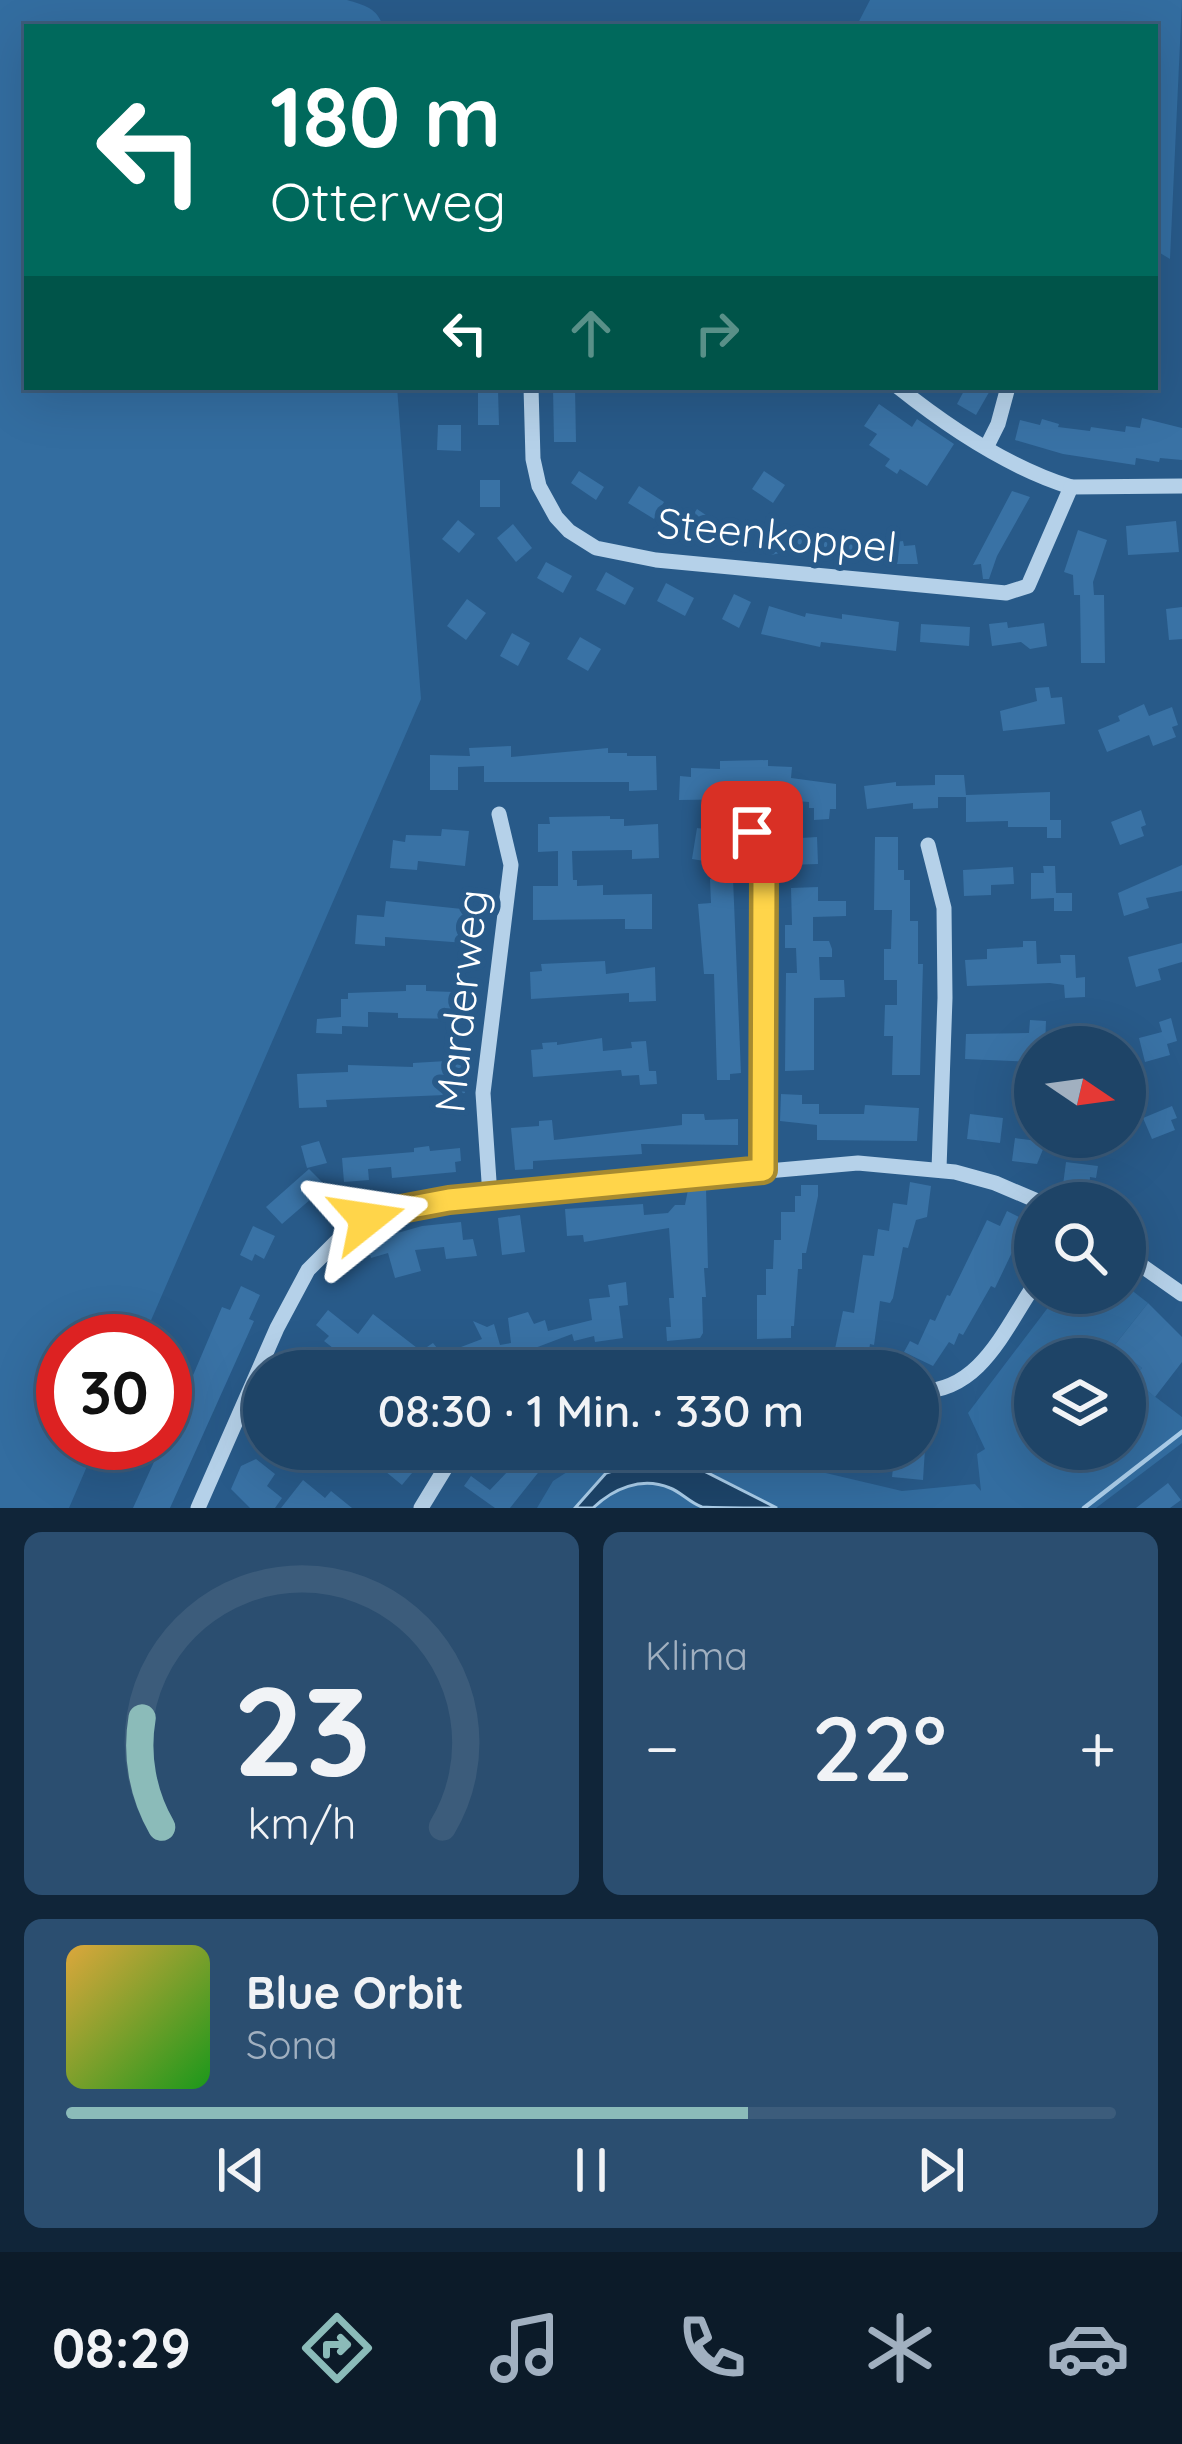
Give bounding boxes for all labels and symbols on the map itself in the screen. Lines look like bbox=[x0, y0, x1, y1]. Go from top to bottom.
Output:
street label: Steenkoppel bbox=[655, 496, 899, 573]
pin bbox=[701, 781, 803, 883]
street label: Marderweg bbox=[422, 887, 499, 1115]
north arrow bbox=[1014, 1026, 1146, 1158]
position arrow bbox=[304, 1156, 430, 1282]
speed limit sign: 30 bbox=[36, 1314, 192, 1470]

